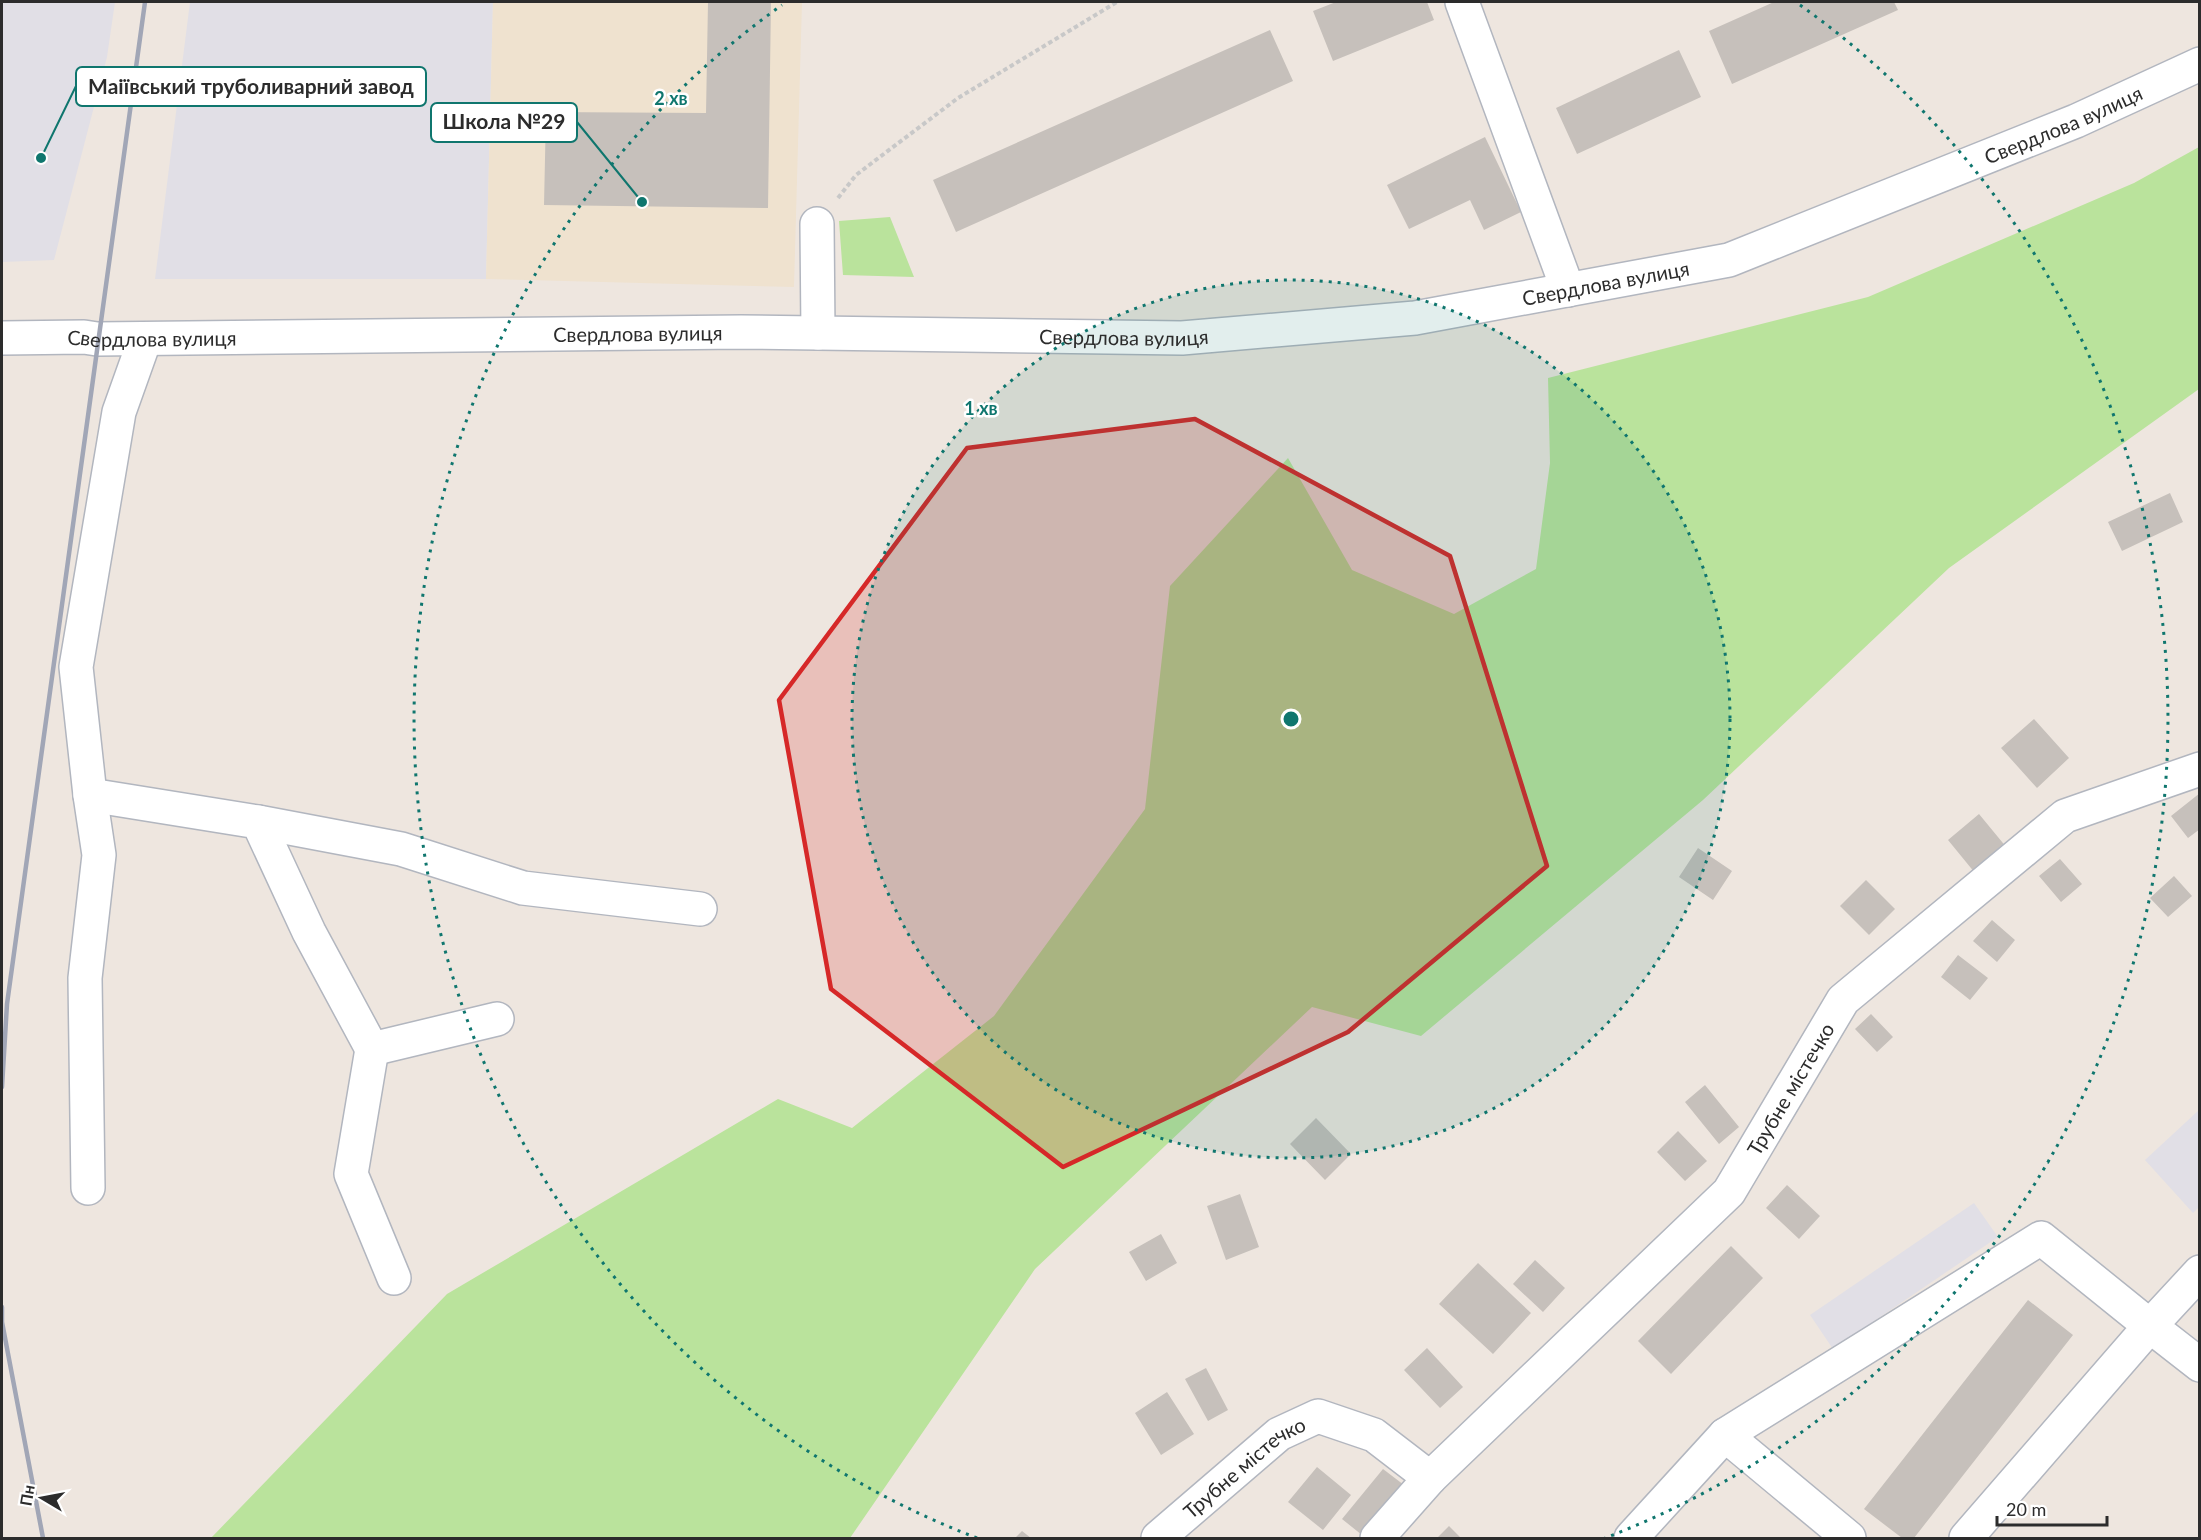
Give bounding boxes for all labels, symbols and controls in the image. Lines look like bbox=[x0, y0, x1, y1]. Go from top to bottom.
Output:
callout: Маіївський труболиварний завод bbox=[76, 67, 426, 106]
text: Маіївський труболиварний завод bbox=[88, 73, 414, 98]
street label: Свердлова вулиця bbox=[1981, 80, 2146, 169]
text: 2 хв bbox=[654, 87, 688, 109]
callout: Школа №29 bbox=[431, 103, 577, 142]
text: Школа №29 bbox=[443, 108, 565, 133]
street label: Свердлова вулиця bbox=[1520, 256, 1691, 310]
street label: Свердлова вулиця bbox=[553, 320, 723, 346]
street label: Свердлова вулиця bbox=[1039, 324, 1209, 350]
street label: Свердлова вулиця bbox=[67, 325, 237, 351]
text: 1 хв bbox=[964, 397, 998, 419]
centre of rings bbox=[1281, 709, 1301, 729]
street label: Трубне містечко bbox=[1742, 1018, 1839, 1159]
street label: Трубне містечко bbox=[1178, 1412, 1309, 1523]
north arrow bbox=[12, 1468, 72, 1528]
text: Пн bbox=[16, 1483, 38, 1507]
scale bar bbox=[1997, 1489, 2106, 1527]
text: 20 m bbox=[2006, 1498, 2046, 1520]

